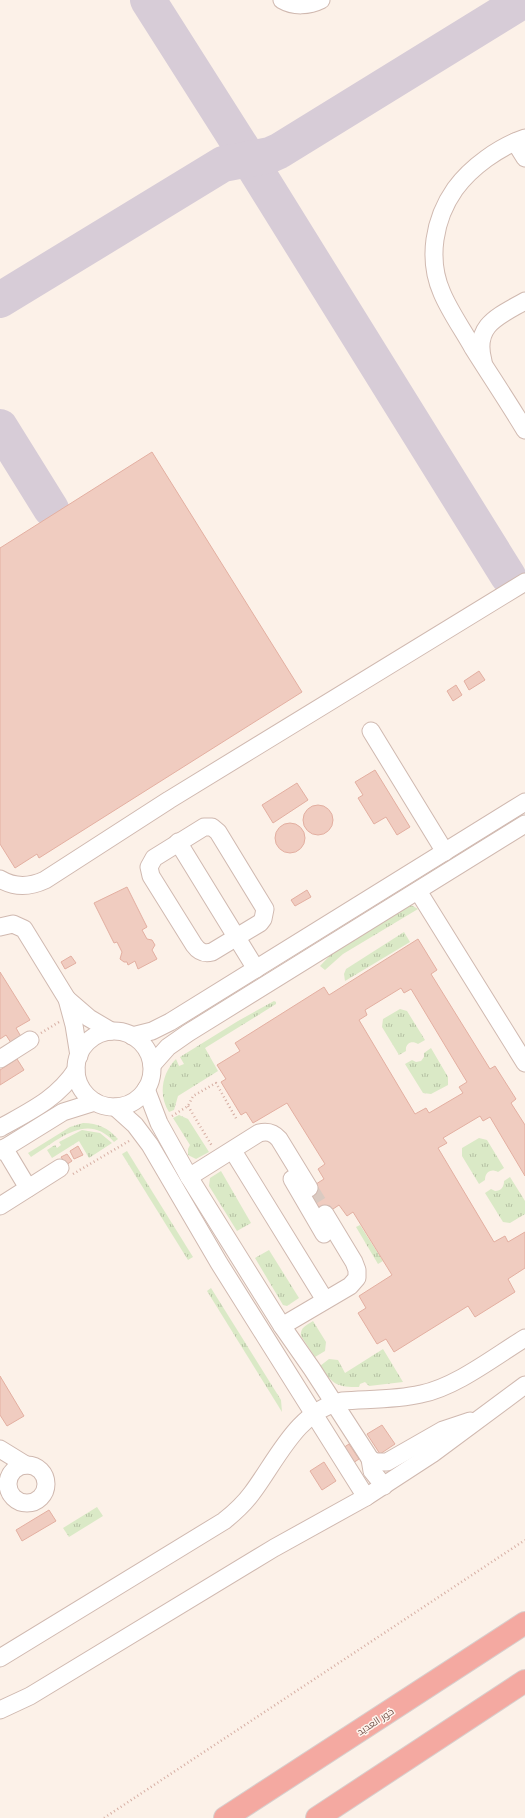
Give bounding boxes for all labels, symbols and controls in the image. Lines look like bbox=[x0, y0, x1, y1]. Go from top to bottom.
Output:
street label: خور العديد bbox=[354, 1704, 396, 1738]

